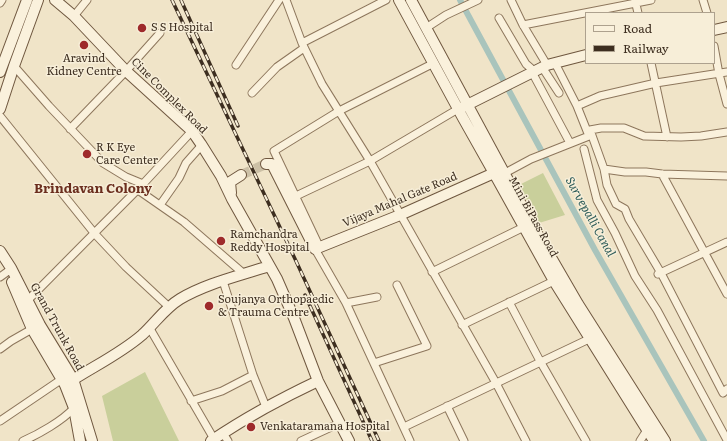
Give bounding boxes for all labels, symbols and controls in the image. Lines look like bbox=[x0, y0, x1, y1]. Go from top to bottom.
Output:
legend bbox=[585, 12, 715, 64]
text: Road bbox=[623, 19, 652, 37]
place label: S S Hospital bbox=[151, 21, 213, 35]
marker: S S Hospital bbox=[136, 22, 148, 34]
marker: Aravind Kidney Centre bbox=[78, 39, 90, 51]
text: Railway bbox=[623, 39, 669, 57]
place label: Aravind Kidney Centre bbox=[46, 52, 122, 78]
street label: Cine Complex Road bbox=[128, 55, 210, 137]
place label: R K Eye Care Center bbox=[96, 141, 158, 167]
marker: R K Eye Care Center bbox=[81, 148, 93, 160]
street label: Vijaya Mahal Gate Road bbox=[341, 170, 459, 230]
street label: Mini BiPass Road bbox=[505, 174, 561, 260]
water label: Survepalli Canal bbox=[562, 174, 618, 260]
district label: Brindavan Colony bbox=[34, 181, 152, 197]
place label: Ramchandra Reddy Hospital bbox=[230, 228, 309, 254]
marker: Ramchandra Reddy Hospital bbox=[215, 235, 227, 247]
street label: Grand Trunk Road bbox=[27, 281, 87, 373]
place label: Soujanya Orthopaedic & Trauma Centre bbox=[218, 293, 334, 319]
marker: Soujanya Orthopaedic & Trauma Centre bbox=[203, 300, 215, 312]
place label: Venkataramana Hospital bbox=[260, 420, 390, 434]
marker: Venkataramana Hospital bbox=[245, 421, 257, 433]

